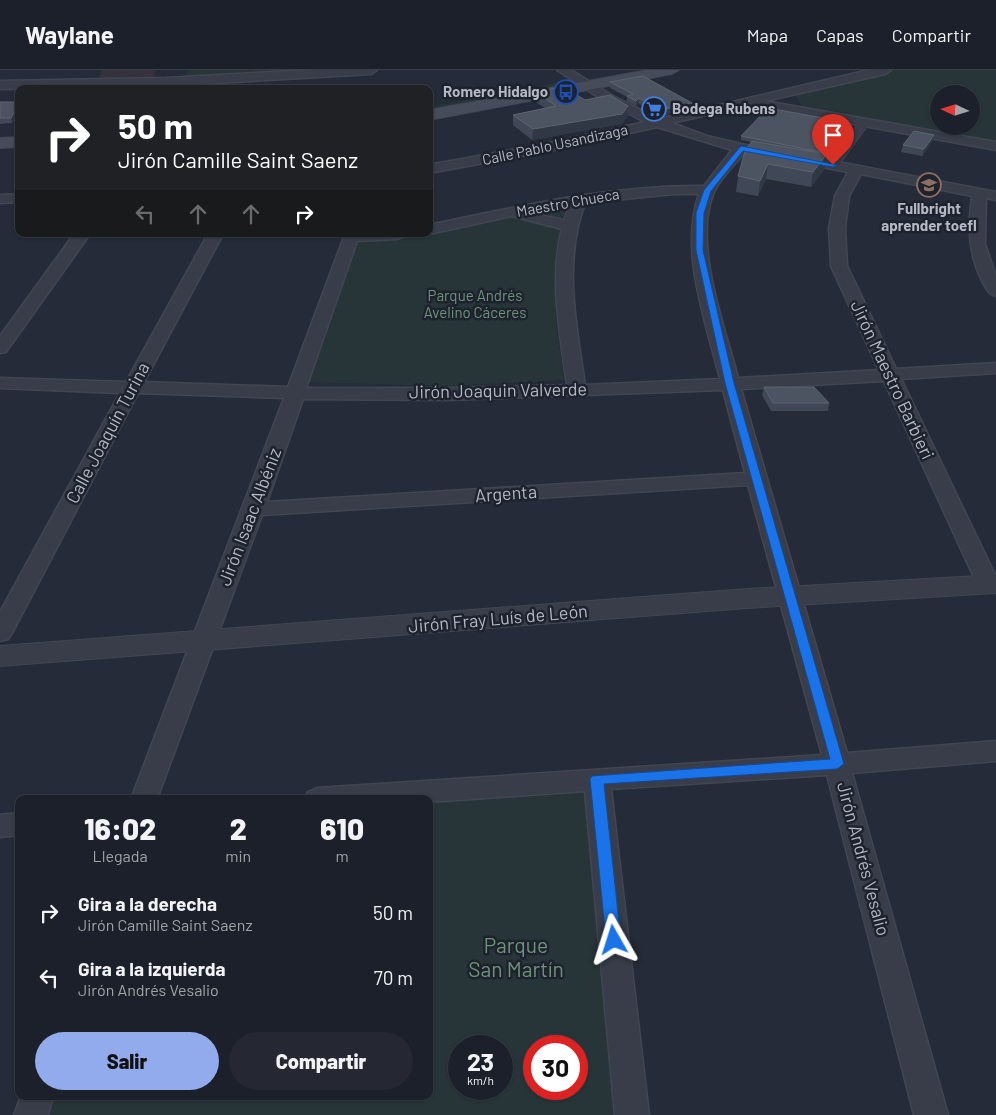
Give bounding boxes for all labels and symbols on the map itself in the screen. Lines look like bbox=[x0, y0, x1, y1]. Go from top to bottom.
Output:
bus stop icon: Romero Hidalgo bbox=[553, 79, 579, 105]
place label: Romero Hidalgo bbox=[443, 82, 548, 100]
north arrow bbox=[930, 85, 980, 135]
supermarket icon: Bodega Rubens bbox=[641, 96, 667, 122]
place label: Bodega Rubens bbox=[672, 99, 776, 117]
pin bbox=[812, 114, 854, 165]
street label: Calle Pablo Usandizaga bbox=[480, 120, 629, 168]
school or university icon: Fullbright aprender toefl bbox=[916, 172, 942, 198]
street label: Maestro Chueca bbox=[515, 184, 621, 220]
place label: Fullbright aprender toefl bbox=[881, 199, 977, 234]
park label: Parque Andrés Avelino Cáceres bbox=[424, 286, 526, 321]
street label: Jirón Maestro Barbieri bbox=[846, 297, 939, 463]
street label: Calle Joaquín Turina bbox=[61, 358, 154, 507]
street label: Jirón Joaquin Valverde bbox=[409, 377, 587, 403]
street label: Jirón Isaac Albéniz bbox=[213, 445, 285, 589]
street label: Argenta bbox=[474, 480, 538, 506]
street label: Jirón Fray Luís de León bbox=[407, 599, 589, 637]
street label: Jirón Andrés Vesalio bbox=[833, 779, 895, 938]
position arrow bbox=[587, 913, 639, 965]
park label: Parque San Martín bbox=[468, 932, 564, 981]
speed limit sign: 30 bbox=[523, 1035, 588, 1100]

